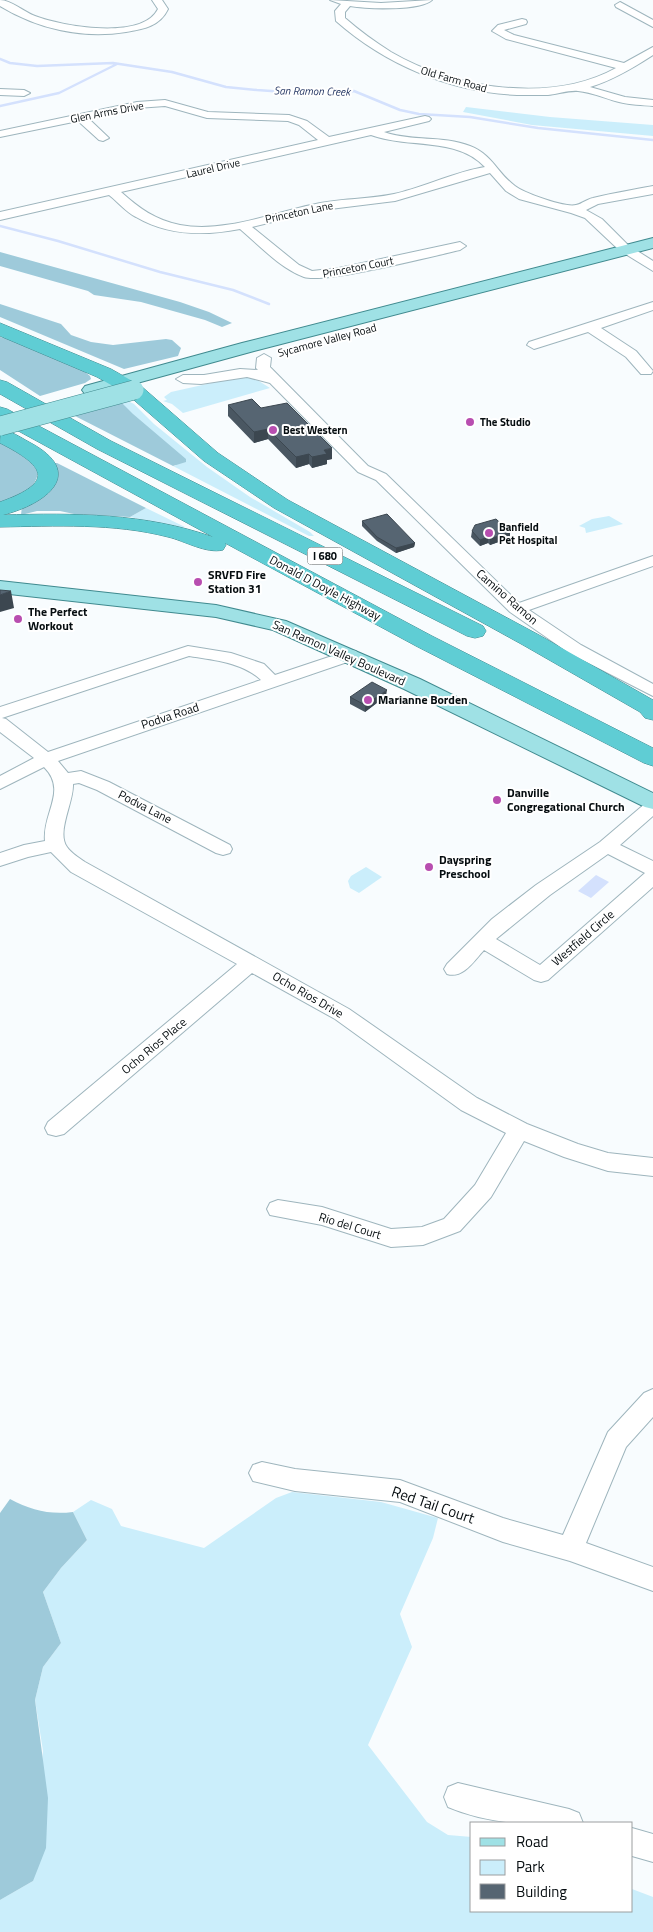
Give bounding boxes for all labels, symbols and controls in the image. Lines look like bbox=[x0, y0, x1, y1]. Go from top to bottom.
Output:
street label: Old Farm Road bbox=[419, 62, 489, 96]
water label: San Ramon Creek bbox=[274, 82, 351, 100]
street label: Glen Arms Drive bbox=[69, 97, 145, 127]
street label: Laurel Drive bbox=[184, 154, 242, 182]
street label: Princeton Lane bbox=[264, 197, 335, 227]
street label: Princeton Court bbox=[321, 252, 395, 282]
street label: Sycamore Valley Road bbox=[276, 319, 378, 361]
place label: The Studio bbox=[480, 414, 531, 430]
marker: The Studio bbox=[464, 416, 476, 428]
place label: Best Western bbox=[283, 422, 348, 438]
marker: Best Western bbox=[267, 424, 279, 436]
place label: Banfield Pet Hospital bbox=[499, 519, 557, 548]
marker: Banfield Pet Hospital bbox=[483, 527, 495, 539]
road number: I 680 bbox=[308, 548, 342, 564]
street label: Donald D Doyle Highway bbox=[266, 550, 385, 625]
street label: Camino Ramon bbox=[472, 564, 543, 629]
place label: SRVFD Fire Station 31 bbox=[208, 565, 266, 598]
marker: SRVFD Fire Station 31 bbox=[192, 576, 204, 588]
place label: The Perfect Workout bbox=[28, 602, 88, 635]
marker: The Perfect Workout bbox=[12, 613, 24, 625]
street label: San Ramon Valley Boulevard bbox=[270, 615, 409, 690]
place label: Marianne Borden bbox=[378, 690, 468, 709]
marker: Marianne Borden bbox=[362, 694, 374, 706]
street label: Podva Road bbox=[138, 697, 201, 734]
place label: Danville Congregational Church bbox=[507, 783, 625, 816]
street label: Podva Lane bbox=[115, 785, 176, 828]
marker: Danville Congregational Church bbox=[491, 794, 503, 806]
place label: Dayspring Preschool bbox=[439, 850, 492, 883]
marker: Dayspring Preschool bbox=[423, 861, 435, 873]
street label: Westfield Circle bbox=[547, 905, 618, 970]
street label: Ocho Rios Drive bbox=[269, 966, 347, 1023]
street label: Ocho Rios Place bbox=[117, 1013, 191, 1079]
street label: Rio del Court bbox=[317, 1207, 384, 1244]
street label: Red Tail Court bbox=[389, 1480, 478, 1530]
legend bbox=[470, 1822, 633, 1912]
text: Road bbox=[516, 1830, 548, 1853]
text: Park bbox=[516, 1855, 545, 1878]
text: Building bbox=[516, 1880, 567, 1903]

